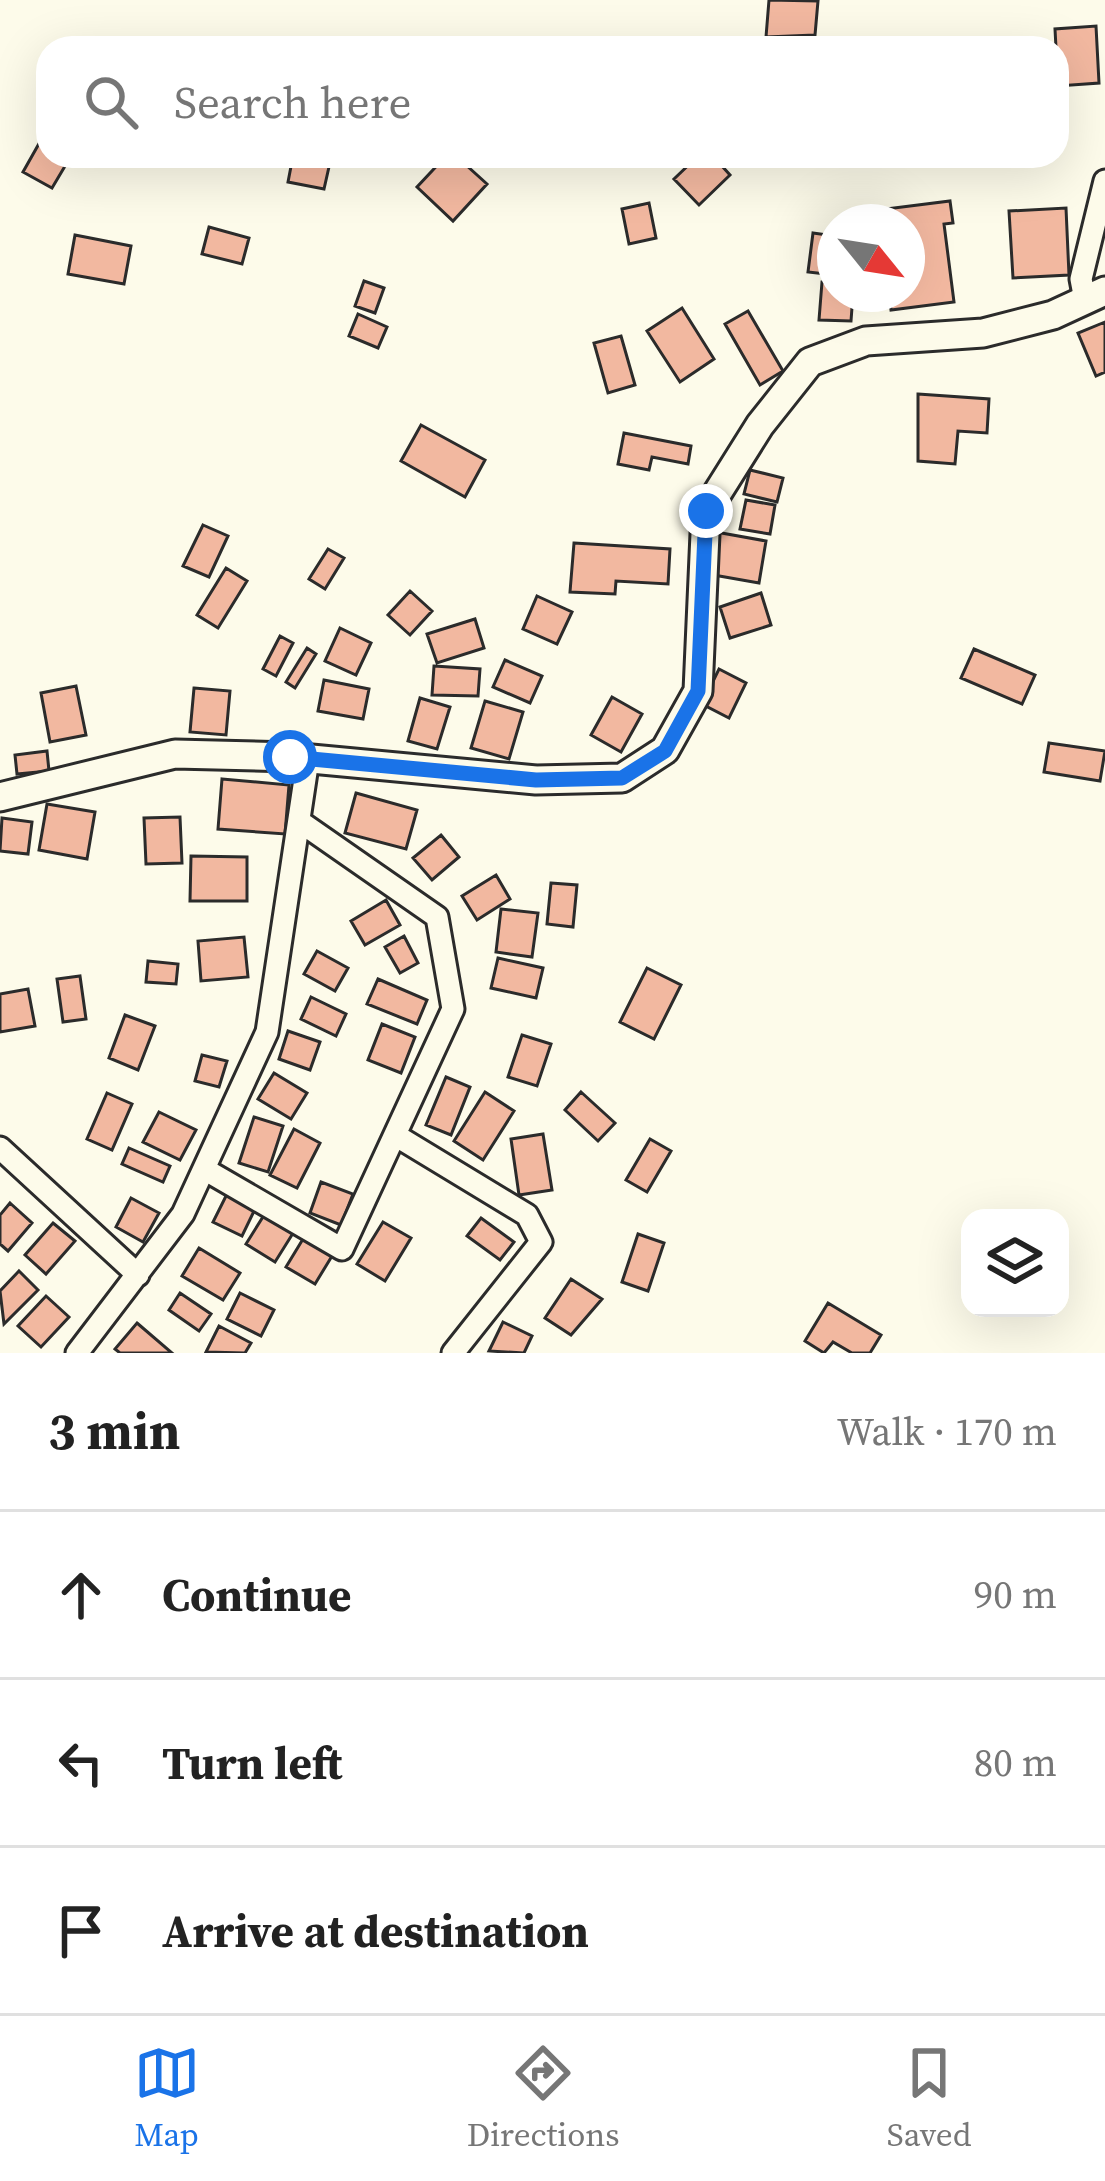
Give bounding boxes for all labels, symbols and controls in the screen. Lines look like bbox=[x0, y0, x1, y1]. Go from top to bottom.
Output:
search box bbox=[36, 36, 1069, 168]
icon: search bbox=[78, 69, 144, 135]
text: Search here bbox=[174, 71, 411, 133]
north arrow bbox=[817, 204, 925, 312]
route end bbox=[679, 484, 733, 538]
route start bbox=[263, 730, 317, 784]
map controls bbox=[961, 1209, 1069, 1317]
button: layers bbox=[961, 1209, 1069, 1317]
text: 3 min bbox=[48, 1396, 180, 1466]
text: Walk · 170 m bbox=[837, 1405, 1057, 1458]
icon: ahead bbox=[48, 1562, 114, 1628]
text: Continue bbox=[162, 1564, 351, 1626]
text: 90 m bbox=[974, 1568, 1057, 1621]
icon: left bbox=[48, 1730, 114, 1796]
text: Turn left bbox=[162, 1732, 342, 1794]
text: 80 m bbox=[974, 1736, 1057, 1789]
icon: arrive bbox=[48, 1898, 114, 1964]
text: Arrive at destination bbox=[162, 1900, 589, 1962]
tab: Map bbox=[134, 2040, 200, 2157]
tab: Directions bbox=[467, 2040, 620, 2157]
tab: Saved bbox=[887, 2040, 971, 2157]

